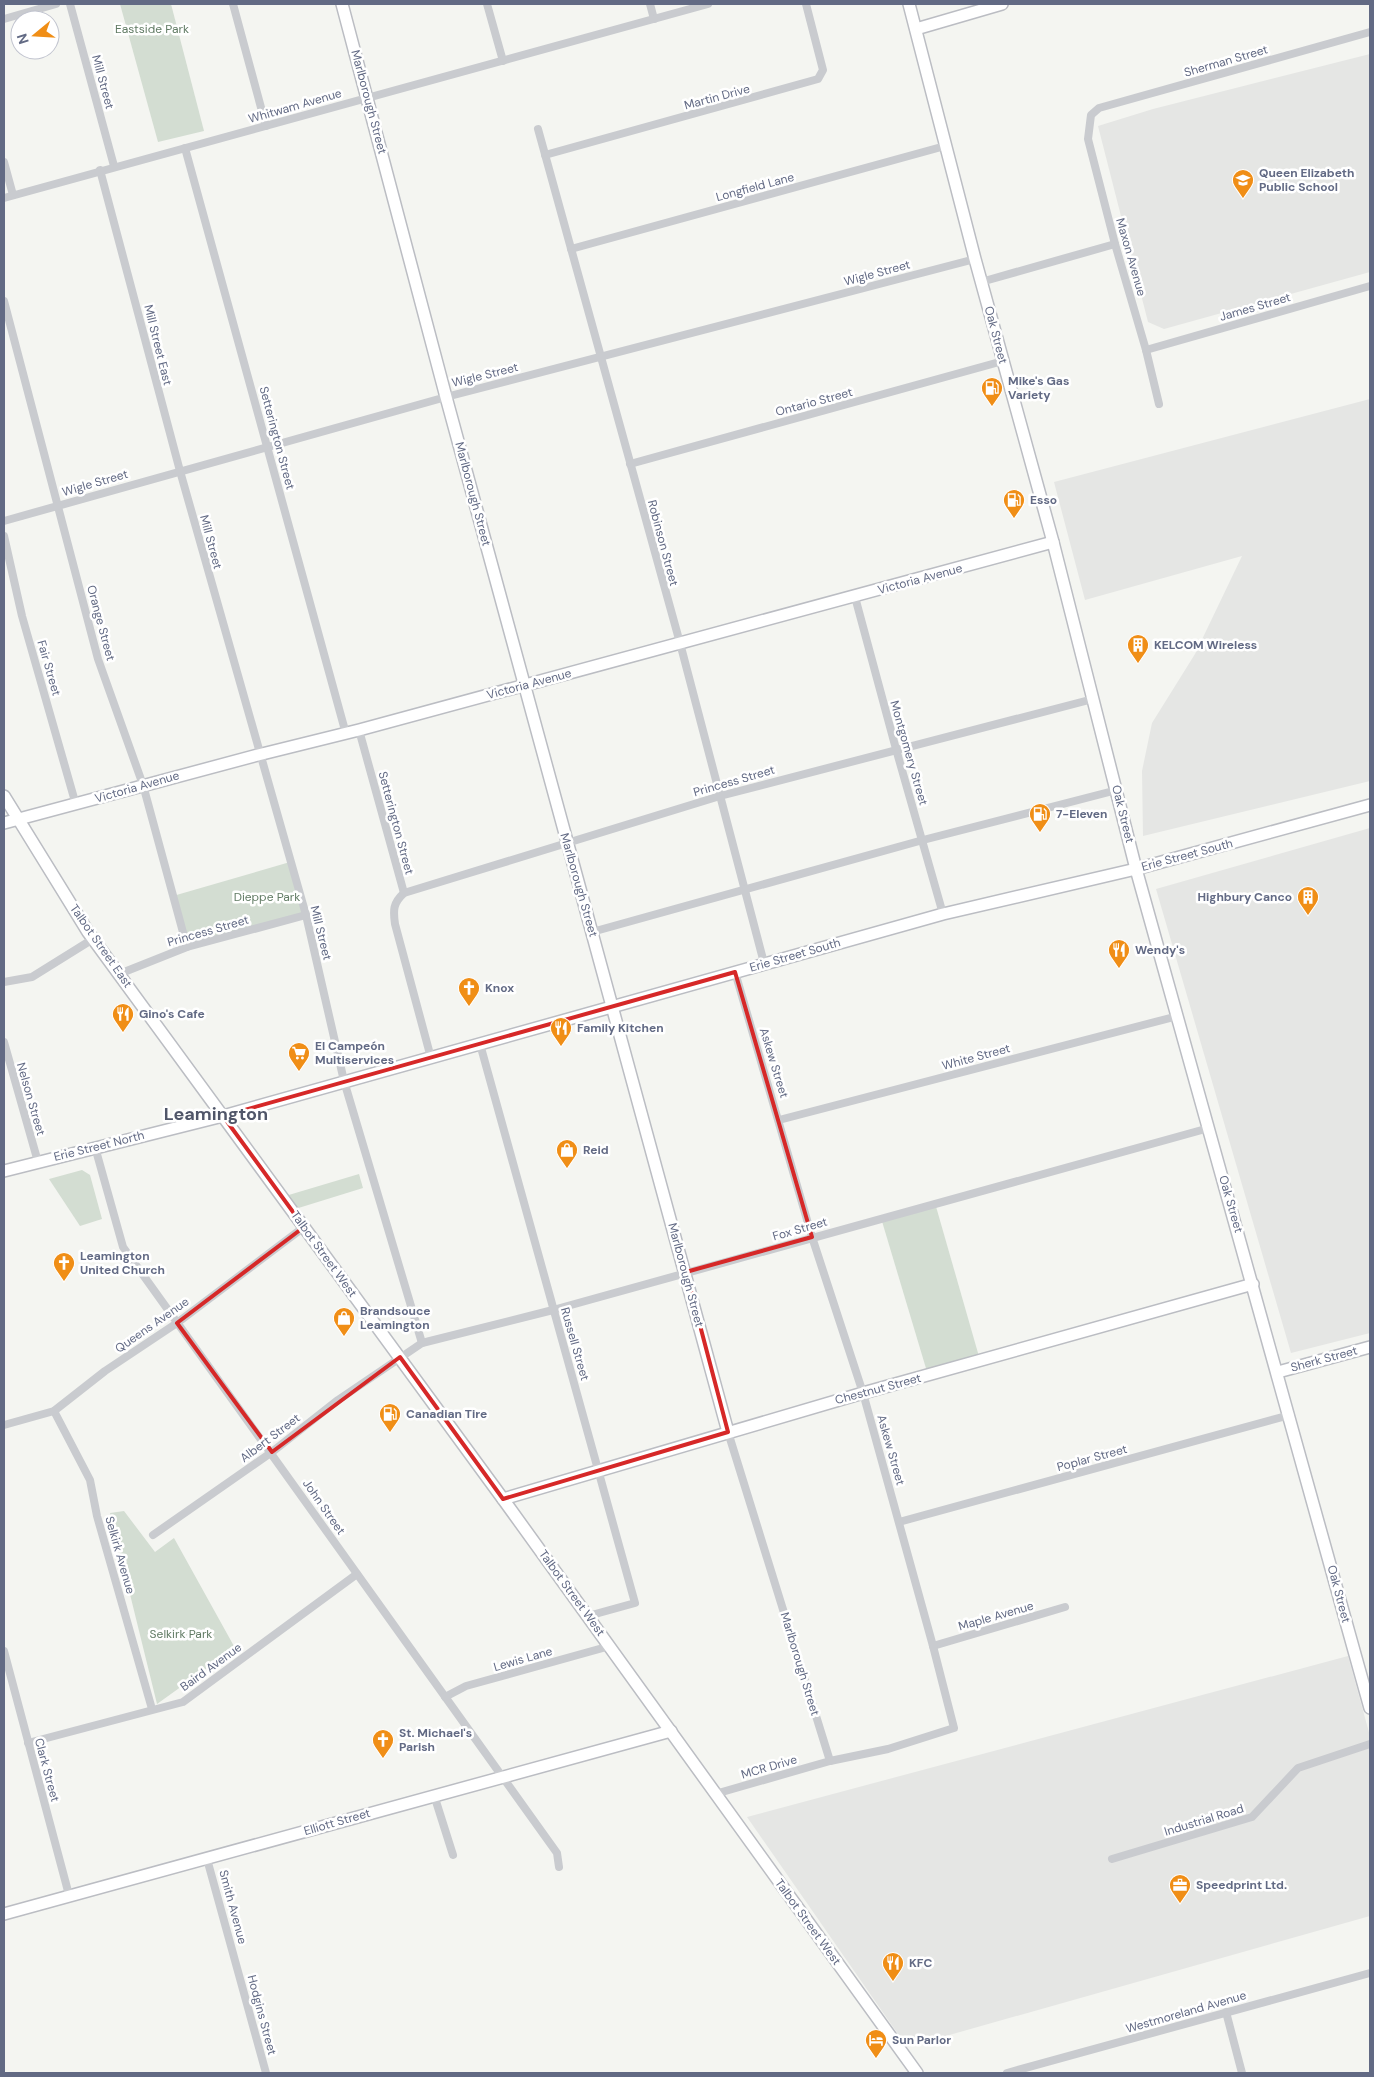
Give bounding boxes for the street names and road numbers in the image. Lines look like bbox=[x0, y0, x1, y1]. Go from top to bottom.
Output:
street label: Sherman Street bbox=[1182, 41, 1270, 81]
street label: Marlborough Street bbox=[347, 48, 391, 156]
street label: Mill Street bbox=[88, 53, 118, 111]
street label: Martin Drive bbox=[683, 81, 752, 113]
street label: Whitwam Avenue bbox=[247, 85, 344, 127]
street label: Longfield Lane bbox=[714, 169, 796, 205]
street label: Maxon Avenue bbox=[1112, 216, 1150, 298]
street label: Wigle Street bbox=[842, 256, 912, 290]
street label: James Street bbox=[1218, 289, 1293, 325]
street label: Mill Street East bbox=[140, 303, 176, 387]
street label: Oak Street bbox=[981, 304, 1011, 366]
street label: Wigle Street bbox=[450, 359, 520, 391]
street label: Ontario Street bbox=[774, 384, 855, 420]
street label: Setterington Street bbox=[256, 385, 299, 492]
street label: Marlborough Street bbox=[451, 440, 495, 548]
street label: Wigle Street bbox=[60, 466, 130, 500]
street label: Robinson Street bbox=[644, 498, 682, 588]
street label: Mill Street bbox=[196, 513, 226, 571]
street label: Victoria Avenue bbox=[876, 560, 964, 598]
street label: Orange Street bbox=[83, 583, 119, 663]
street label: Fair Street bbox=[33, 638, 65, 698]
street label: Victoria Avenue bbox=[485, 665, 573, 703]
street label: Montgomery Street bbox=[886, 699, 932, 807]
street label: Princess Street bbox=[691, 762, 777, 800]
street label: Victoria Avenue bbox=[93, 767, 181, 807]
street label: Setterington Street bbox=[375, 770, 418, 877]
street label: Oak Street bbox=[1108, 783, 1138, 845]
street label: Marlborough Street bbox=[557, 831, 602, 939]
street label: Erie Street South bbox=[1140, 835, 1234, 875]
street label: Talbot Street East bbox=[66, 901, 136, 991]
street label: Mill Street bbox=[307, 904, 336, 962]
street label: Princess Street bbox=[165, 912, 251, 950]
street label: Erie Street South bbox=[748, 934, 842, 976]
street label: Askew Street bbox=[756, 1026, 792, 1100]
street label: White Street bbox=[940, 1040, 1012, 1074]
street label: Nelson Street bbox=[13, 1061, 49, 1138]
street label: Erie Street North bbox=[52, 1127, 146, 1165]
street label: Oak Street bbox=[1215, 1173, 1247, 1235]
street label: Talbot Street West bbox=[287, 1208, 361, 1301]
street label: Fox Street bbox=[771, 1213, 829, 1244]
street label: Marlborough Street bbox=[664, 1221, 708, 1329]
street label: Queens Avenue bbox=[112, 1293, 192, 1356]
street label: Russell Street bbox=[557, 1306, 593, 1383]
street label: Sherk Street bbox=[1289, 1342, 1359, 1376]
street label: Chestnut Street bbox=[833, 1370, 923, 1408]
street label: Albert Street bbox=[237, 1410, 304, 1466]
street label: Askew Street bbox=[873, 1413, 909, 1487]
street label: Poplar Street bbox=[1055, 1441, 1129, 1475]
street label: John Street bbox=[299, 1476, 349, 1538]
street label: Selkirk Avenue bbox=[101, 1514, 139, 1596]
street label: Talbot Street West bbox=[535, 1547, 609, 1640]
street label: Oak Street bbox=[1324, 1563, 1354, 1625]
street label: Maple Avenue bbox=[957, 1598, 1036, 1634]
street label: Marlborough Street bbox=[777, 1610, 823, 1718]
street label: Baird Avenue bbox=[177, 1639, 245, 1695]
street label: Lewis Lane bbox=[492, 1643, 554, 1675]
street label: Clark Street bbox=[31, 1736, 63, 1804]
street label: MCR Drive bbox=[739, 1751, 799, 1783]
street label: Industrial Road bbox=[1162, 1800, 1246, 1840]
street label: Elliott Street bbox=[302, 1805, 372, 1839]
street label: Smith Avenue bbox=[215, 1868, 251, 1946]
street label: Talbot Street West bbox=[771, 1876, 845, 1969]
street label: Hodgins Street bbox=[244, 1973, 280, 2057]
street label: Westmoreland Avenue bbox=[1124, 1987, 1248, 2037]

